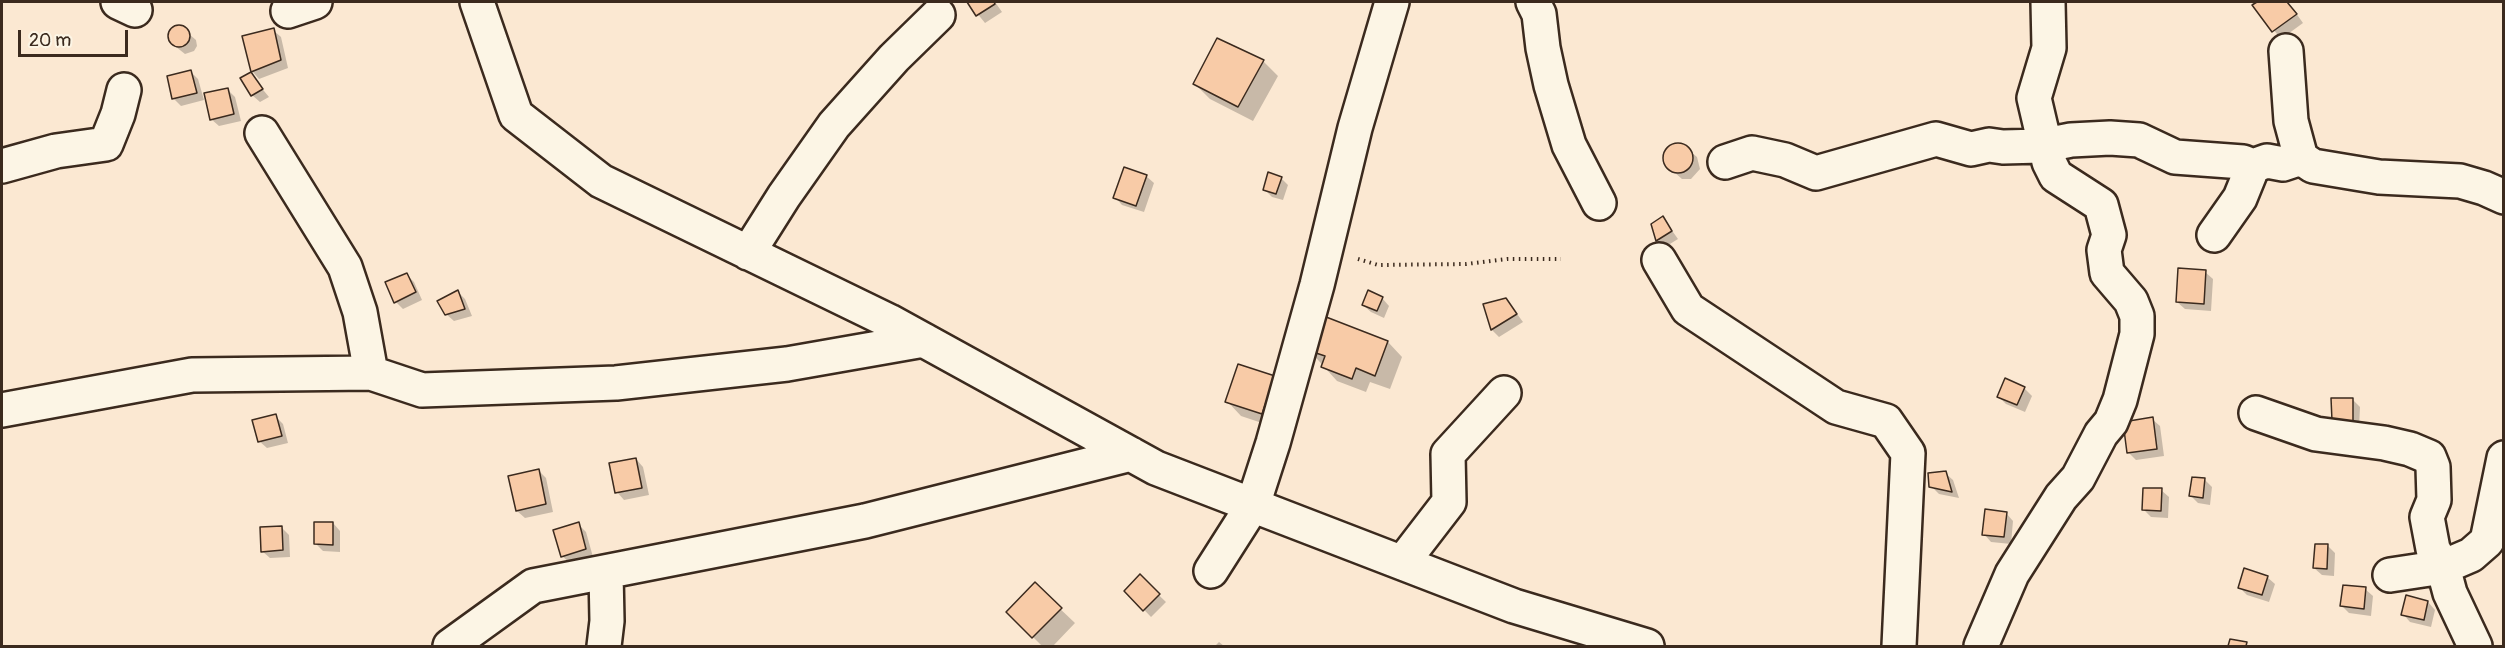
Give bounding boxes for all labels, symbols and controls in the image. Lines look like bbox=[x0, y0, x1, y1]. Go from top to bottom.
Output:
scale bar bbox=[21, 18, 130, 56]
text: 20 m bbox=[29, 29, 71, 52]

